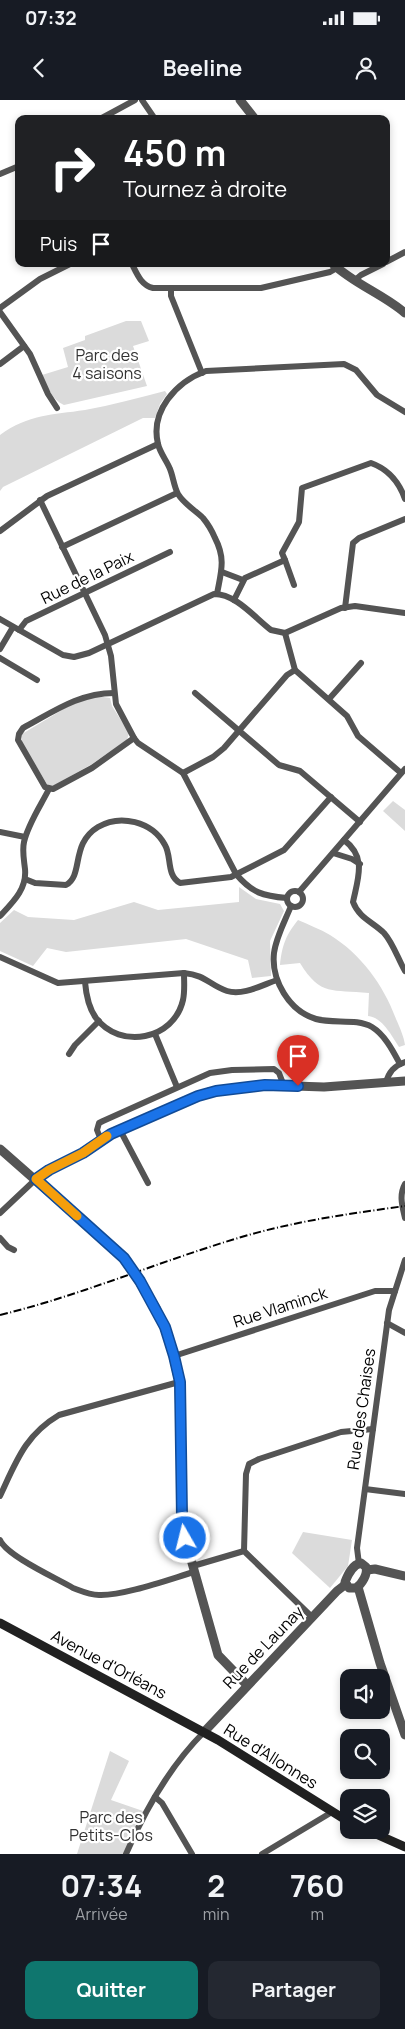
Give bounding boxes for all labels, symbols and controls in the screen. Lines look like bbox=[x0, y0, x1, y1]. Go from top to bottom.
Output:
text: 07:32 bbox=[25, 5, 77, 31]
text: Beeline bbox=[163, 53, 242, 83]
icon: back bbox=[25, 54, 53, 82]
icon: person bbox=[352, 54, 380, 82]
text: 450 m bbox=[123, 129, 226, 177]
icon: right bbox=[40, 135, 105, 200]
text: Tournez à droite bbox=[123, 174, 287, 204]
icon: arrive bbox=[87, 230, 115, 258]
text: Puis bbox=[40, 231, 77, 257]
park label: Parc des 4 saisons bbox=[72, 344, 142, 384]
street label: Rue de la Paix bbox=[37, 545, 137, 609]
pin bbox=[277, 1035, 319, 1086]
icon: arrive bbox=[284, 1042, 312, 1070]
street label: Rue Vlaminck bbox=[230, 1281, 331, 1333]
street label: Rue des Chaises bbox=[342, 1347, 380, 1471]
position arrow bbox=[158, 1511, 210, 1563]
street label: Rue de Launay bbox=[218, 1600, 308, 1693]
street label: Avenue d'Orléans bbox=[47, 1624, 171, 1704]
map controls bbox=[340, 1669, 390, 1839]
button: sound bbox=[340, 1669, 390, 1719]
street label: Rue d'Allonnes bbox=[220, 1718, 322, 1794]
button: search bbox=[340, 1729, 390, 1779]
button: layers bbox=[340, 1789, 390, 1839]
park label: Parc des Petits-Clos bbox=[69, 1806, 153, 1846]
text: 07:34 bbox=[61, 1865, 142, 1906]
text: 2 bbox=[207, 1865, 225, 1906]
text: 760 bbox=[290, 1865, 344, 1906]
text: Arrivée bbox=[75, 1903, 128, 1925]
text: min bbox=[203, 1903, 230, 1925]
text: m bbox=[311, 1903, 324, 1925]
button: Quitter bbox=[25, 1961, 198, 2019]
button: Partager bbox=[208, 1961, 380, 2019]

